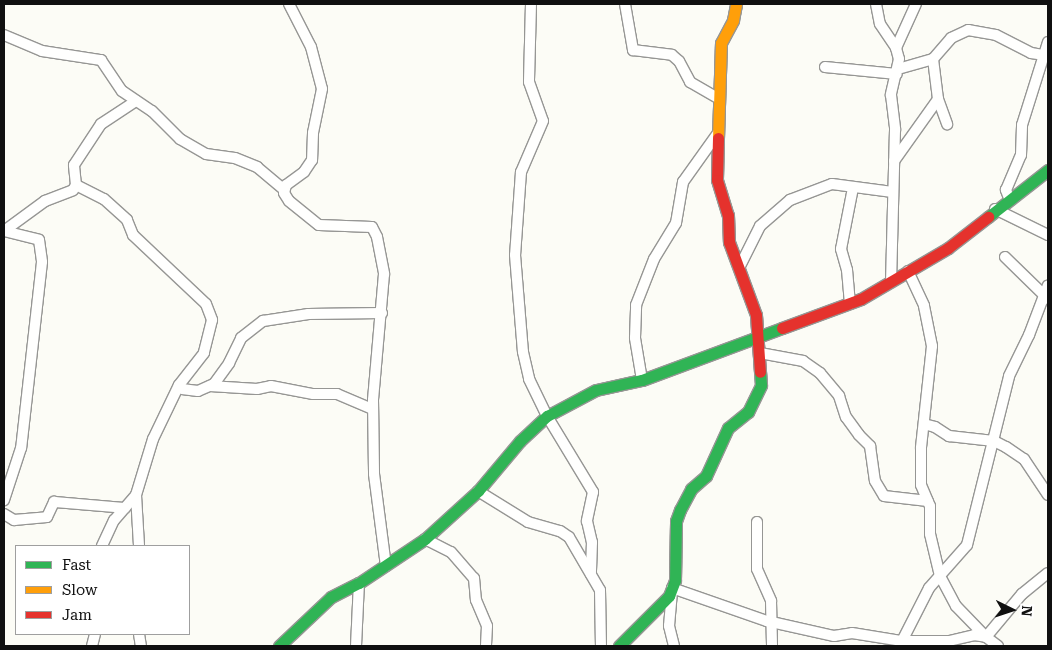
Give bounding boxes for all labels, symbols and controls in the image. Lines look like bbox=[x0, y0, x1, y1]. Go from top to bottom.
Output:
legend bbox=[15, 545, 190, 635]
text: Fast bbox=[62, 556, 91, 574]
text: Slow bbox=[62, 581, 97, 599]
north arrow bbox=[987, 585, 1037, 635]
text: N bbox=[1019, 605, 1035, 617]
text: Jam bbox=[62, 606, 92, 624]

